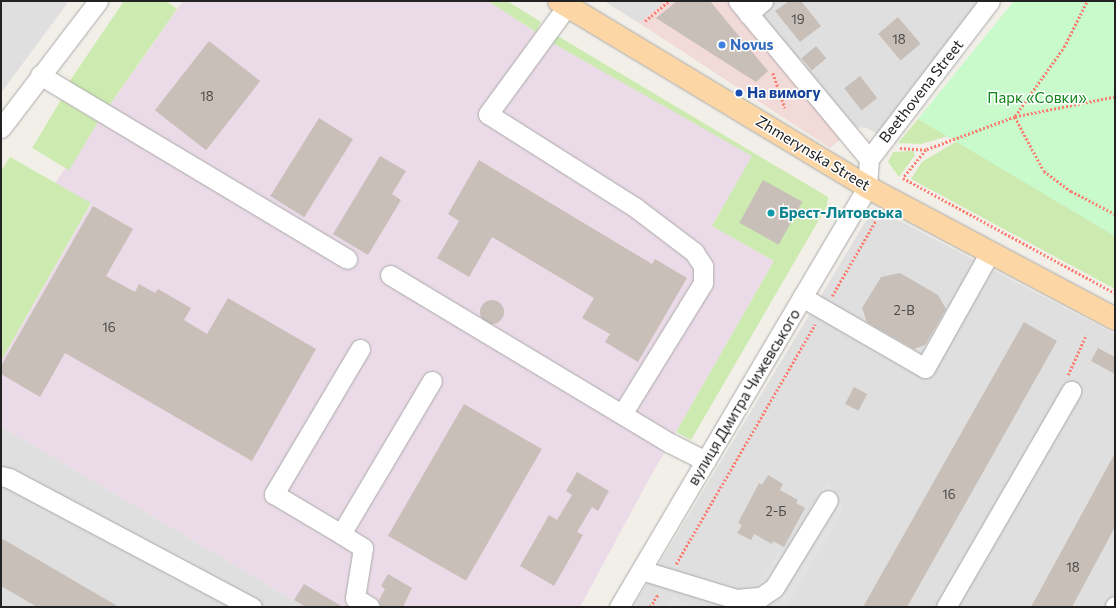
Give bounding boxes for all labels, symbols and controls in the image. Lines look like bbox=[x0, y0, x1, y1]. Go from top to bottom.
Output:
house number: 19 bbox=[791, 11, 805, 27]
house number: 18 bbox=[892, 31, 906, 47]
place label: Novus bbox=[730, 36, 774, 54]
street label: Beethovena Street bbox=[875, 36, 967, 146]
marker: Novus bbox=[717, 40, 727, 50]
place label: На вимогу bbox=[747, 84, 821, 102]
house number: 18 bbox=[200, 88, 214, 104]
marker: На вимогу bbox=[734, 88, 744, 98]
park label: Парк «Совки» bbox=[987, 89, 1087, 107]
street label: Zhmerynska Street bbox=[753, 112, 873, 194]
place label: Брест-Литовська bbox=[779, 204, 902, 222]
marker: Брест-Литовська bbox=[766, 208, 776, 218]
house number: 2-В bbox=[893, 302, 915, 318]
street label: вулиця Дмитра Чижевського bbox=[684, 305, 804, 489]
house number: 16 bbox=[102, 319, 116, 335]
house number: 16 bbox=[942, 486, 956, 502]
house number: 2-Б bbox=[766, 503, 786, 519]
house number: 18 bbox=[1066, 559, 1080, 575]

